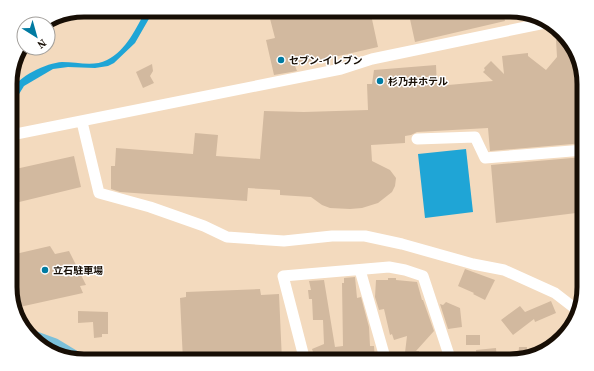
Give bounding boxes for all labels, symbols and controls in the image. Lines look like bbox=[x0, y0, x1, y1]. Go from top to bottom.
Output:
north arrow bbox=[16, 16, 56, 56]
text: N bbox=[34, 35, 49, 52]
place label: セブン-イレブン bbox=[289, 54, 362, 67]
marker: セブン-イレブン bbox=[276, 55, 286, 65]
place label: 杉乃井ホテル bbox=[388, 75, 448, 88]
marker: 杉乃井ホテル bbox=[375, 76, 385, 86]
place label: 立石駐車場 bbox=[53, 264, 103, 277]
marker: 立石駐車場 bbox=[40, 265, 50, 275]

